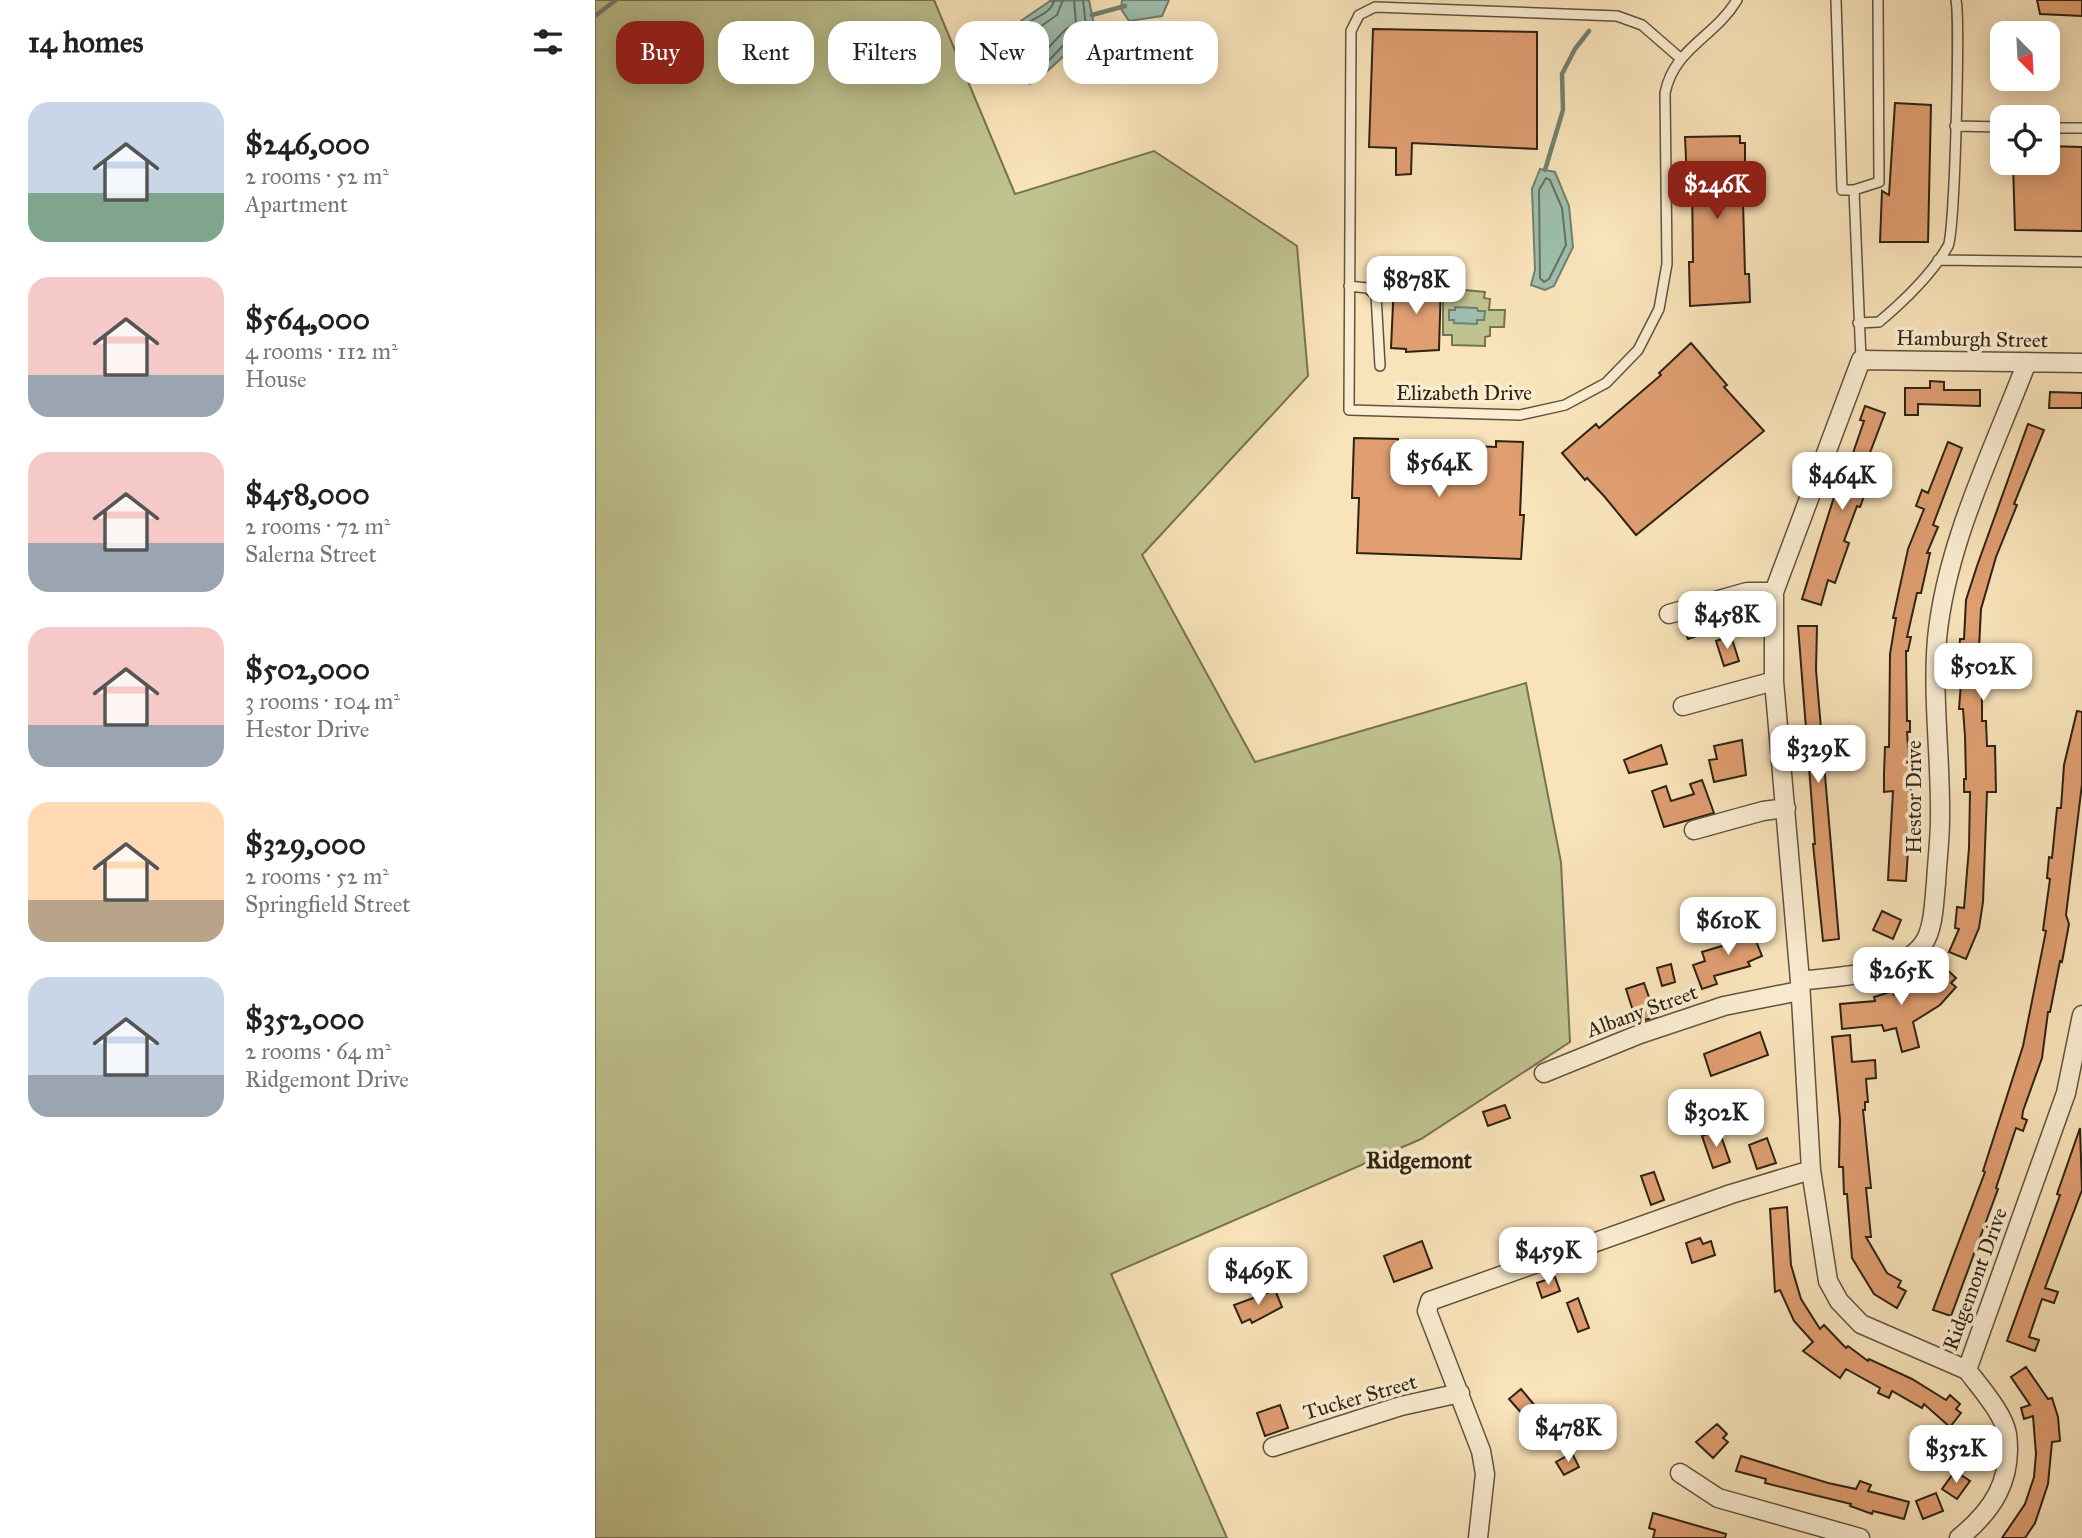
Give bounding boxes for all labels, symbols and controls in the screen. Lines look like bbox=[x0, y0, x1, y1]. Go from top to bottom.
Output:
chip: Buy bbox=[616, 21, 704, 84]
chip: Rent bbox=[718, 21, 814, 84]
chip: Filters bbox=[828, 21, 941, 84]
chip: New bbox=[955, 21, 1049, 84]
chip: Apartment bbox=[1063, 21, 1218, 84]
north arrow bbox=[1990, 21, 2060, 91]
map controls bbox=[1990, 21, 2060, 175]
icon: filters bbox=[529, 23, 567, 61]
text: 14 homes bbox=[28, 24, 143, 60]
button: locate bbox=[1990, 105, 2060, 175]
text: $246,000 bbox=[245, 126, 370, 162]
icon: home bbox=[84, 130, 168, 214]
text: 2 rooms · 52 m² bbox=[245, 162, 389, 190]
pin: $246K bbox=[1668, 162, 1766, 221]
text: $246K bbox=[1684, 170, 1750, 198]
text: Apartment bbox=[245, 190, 348, 218]
pin: $878K bbox=[1367, 256, 1465, 316]
text: $878K bbox=[1383, 265, 1449, 293]
text: $564,000 bbox=[245, 301, 370, 337]
icon: home bbox=[84, 305, 168, 389]
street label: Hamburgh Street bbox=[1896, 325, 2049, 353]
text: 4 rooms · 112 m² bbox=[245, 337, 398, 365]
text: House bbox=[245, 365, 307, 393]
street label: Elizabeth Drive bbox=[1396, 380, 1532, 406]
pin: $564K bbox=[1390, 440, 1488, 499]
text: $564K bbox=[1406, 448, 1472, 476]
pin: $464K bbox=[1793, 452, 1891, 512]
text: $464K bbox=[1808, 461, 1876, 489]
text: $458,000 bbox=[245, 476, 370, 512]
icon: home bbox=[84, 480, 168, 564]
text: 2 rooms · 72 m² bbox=[245, 512, 390, 540]
text: Salerna Street bbox=[245, 540, 377, 568]
pin: $458K bbox=[1678, 592, 1776, 651]
text: $458K bbox=[1694, 600, 1760, 628]
pin: $502K bbox=[1934, 644, 2032, 703]
text: $502,000 bbox=[245, 651, 370, 687]
text: $502K bbox=[1950, 652, 2016, 680]
icon: home bbox=[84, 655, 168, 739]
text: 3 rooms · 104 m² bbox=[245, 687, 400, 715]
text: Hestor Drive bbox=[245, 715, 369, 743]
pin: $329K bbox=[1769, 726, 1867, 785]
text: $329K bbox=[1786, 734, 1850, 762]
street label: Hestor Drive bbox=[1901, 740, 1927, 854]
text: $329,000 bbox=[245, 826, 366, 862]
icon: home bbox=[84, 830, 168, 914]
text: 2 rooms · 52 m² bbox=[245, 862, 389, 890]
text: Springfield Street bbox=[245, 890, 410, 918]
pin: $610K bbox=[1679, 898, 1777, 957]
text: $610K bbox=[1696, 906, 1760, 934]
pin: $265K bbox=[1852, 948, 1950, 1007]
text: $265K bbox=[1869, 956, 1933, 984]
street label: Albany Street bbox=[1582, 979, 1702, 1043]
text: $352,000 bbox=[245, 1001, 365, 1037]
icon: home bbox=[84, 1005, 168, 1089]
text: 2 rooms · 64 m² bbox=[245, 1037, 391, 1065]
text: Ridgemont Drive bbox=[245, 1065, 409, 1093]
pin: $302K bbox=[1667, 1090, 1765, 1149]
text: $302K bbox=[1684, 1098, 1748, 1126]
district label: Ridgemont bbox=[1366, 1146, 1473, 1175]
street label: Ridgemont Drive bbox=[1937, 1204, 2013, 1354]
pin: $459K bbox=[1499, 1228, 1597, 1287]
text: $459K bbox=[1515, 1236, 1581, 1264]
pin: $469K bbox=[1209, 1248, 1307, 1307]
text: $469K bbox=[1224, 1256, 1292, 1284]
street label: Tucker Street bbox=[1300, 1368, 1420, 1426]
pin: $478K bbox=[1519, 1404, 1617, 1464]
text: $478K bbox=[1535, 1413, 1601, 1441]
pin: $352K bbox=[1907, 1426, 2005, 1485]
text: $352K bbox=[1925, 1434, 1987, 1462]

